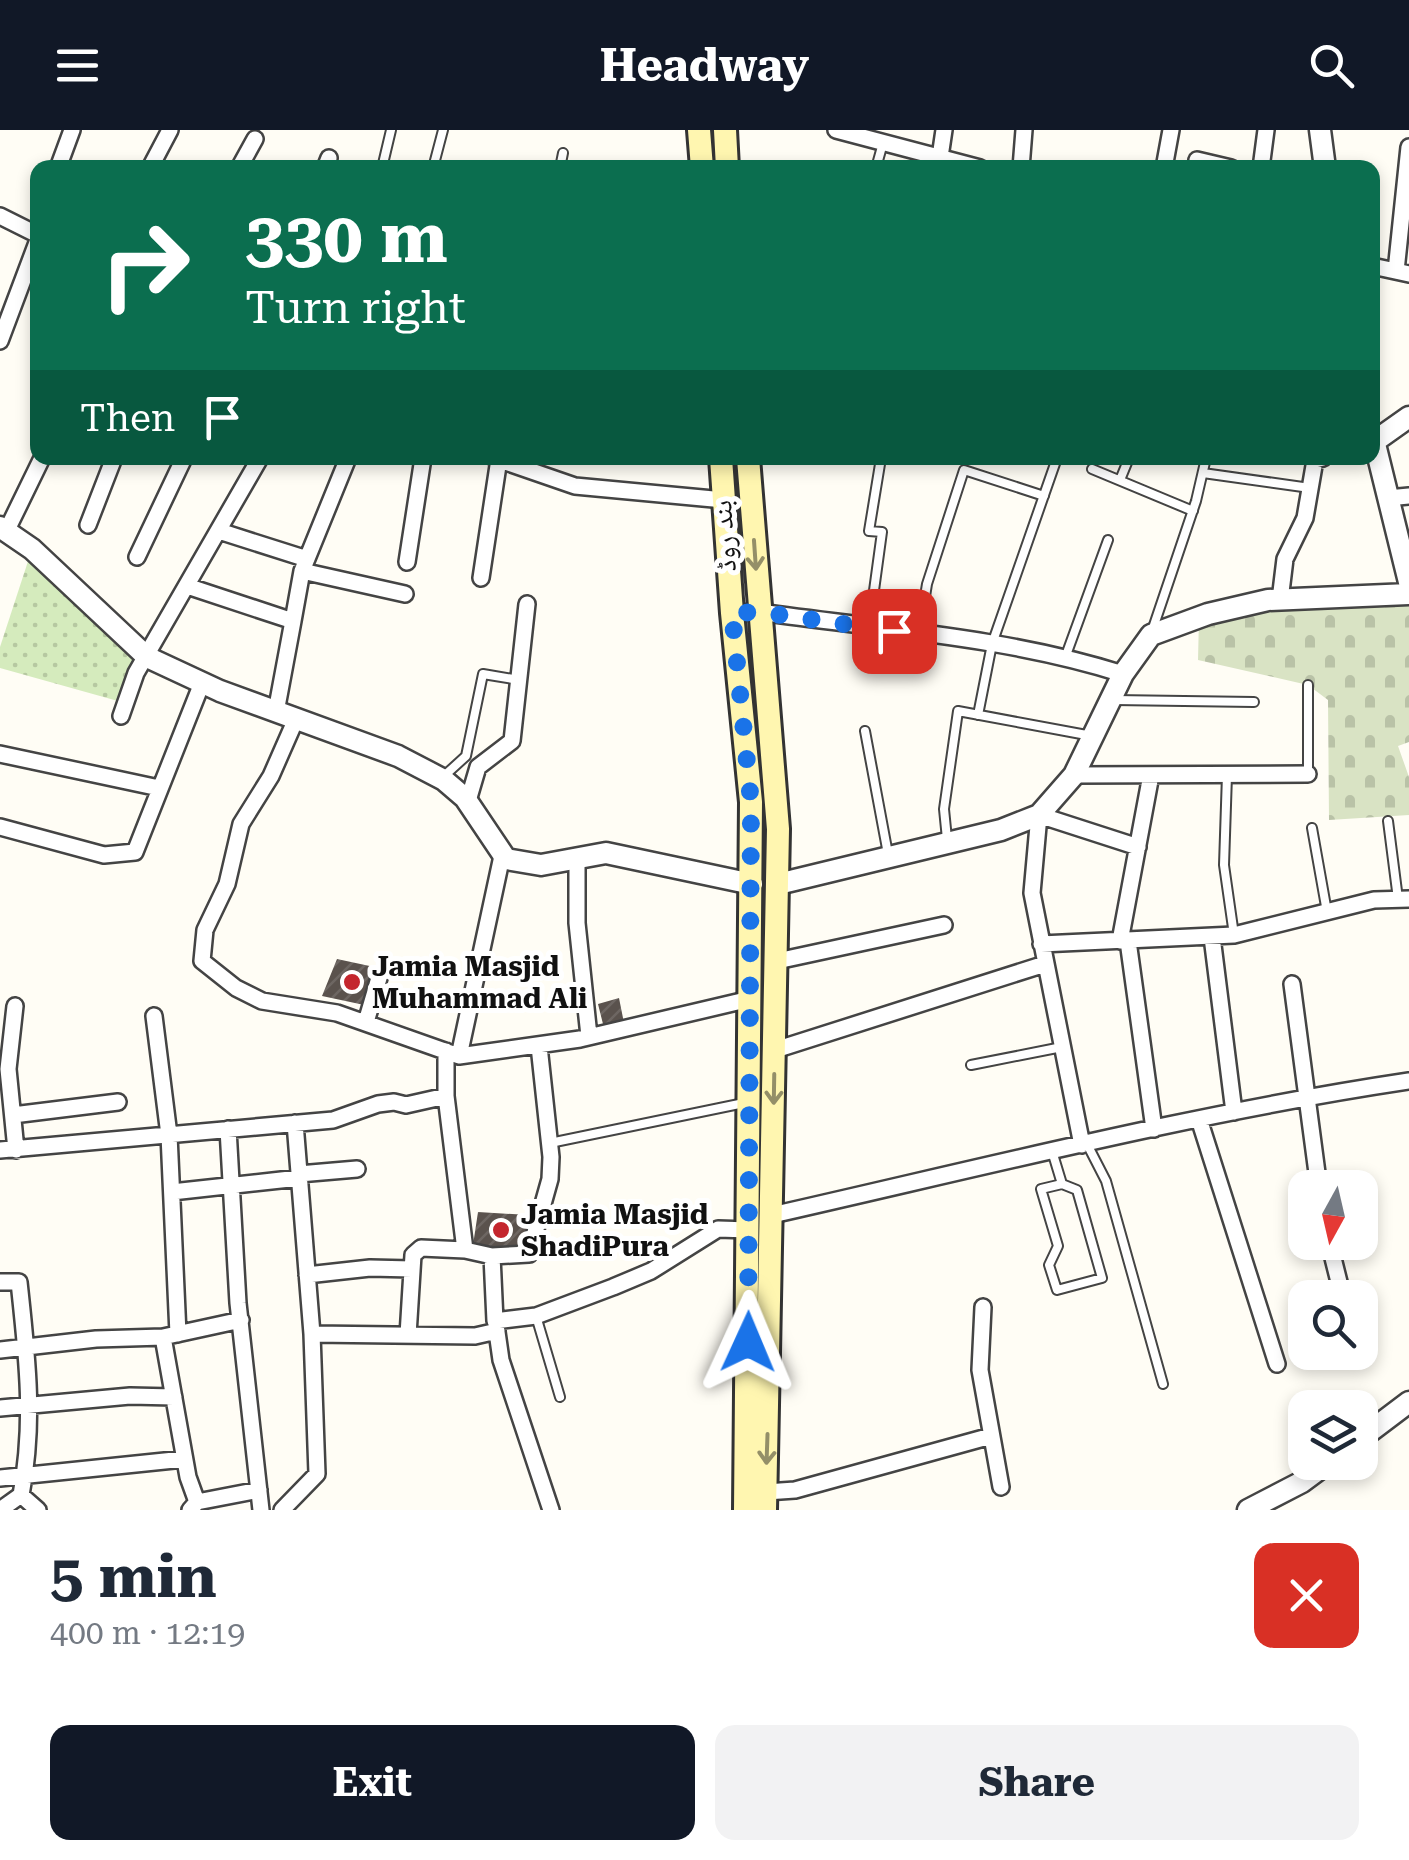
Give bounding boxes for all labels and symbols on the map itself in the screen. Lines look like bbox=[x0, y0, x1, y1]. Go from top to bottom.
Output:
street label: بند روڈ bbox=[705, 499, 743, 573]
one-way arrow bbox=[746, 538, 765, 570]
pin bbox=[852, 589, 937, 674]
place label: Jamia Masjid Muhammad Ali bbox=[372, 950, 587, 1015]
marker: Jamia Masjid Muhammad Ali bbox=[341, 971, 363, 993]
one-way arrow bbox=[765, 1072, 784, 1104]
north arrow bbox=[1288, 1170, 1378, 1260]
place label: Jamia Masjid ShadiPura bbox=[521, 1198, 709, 1263]
marker: Jamia Masjid ShadiPura bbox=[490, 1219, 512, 1241]
position arrow bbox=[696, 1290, 800, 1394]
one-way arrow bbox=[757, 1432, 776, 1464]

